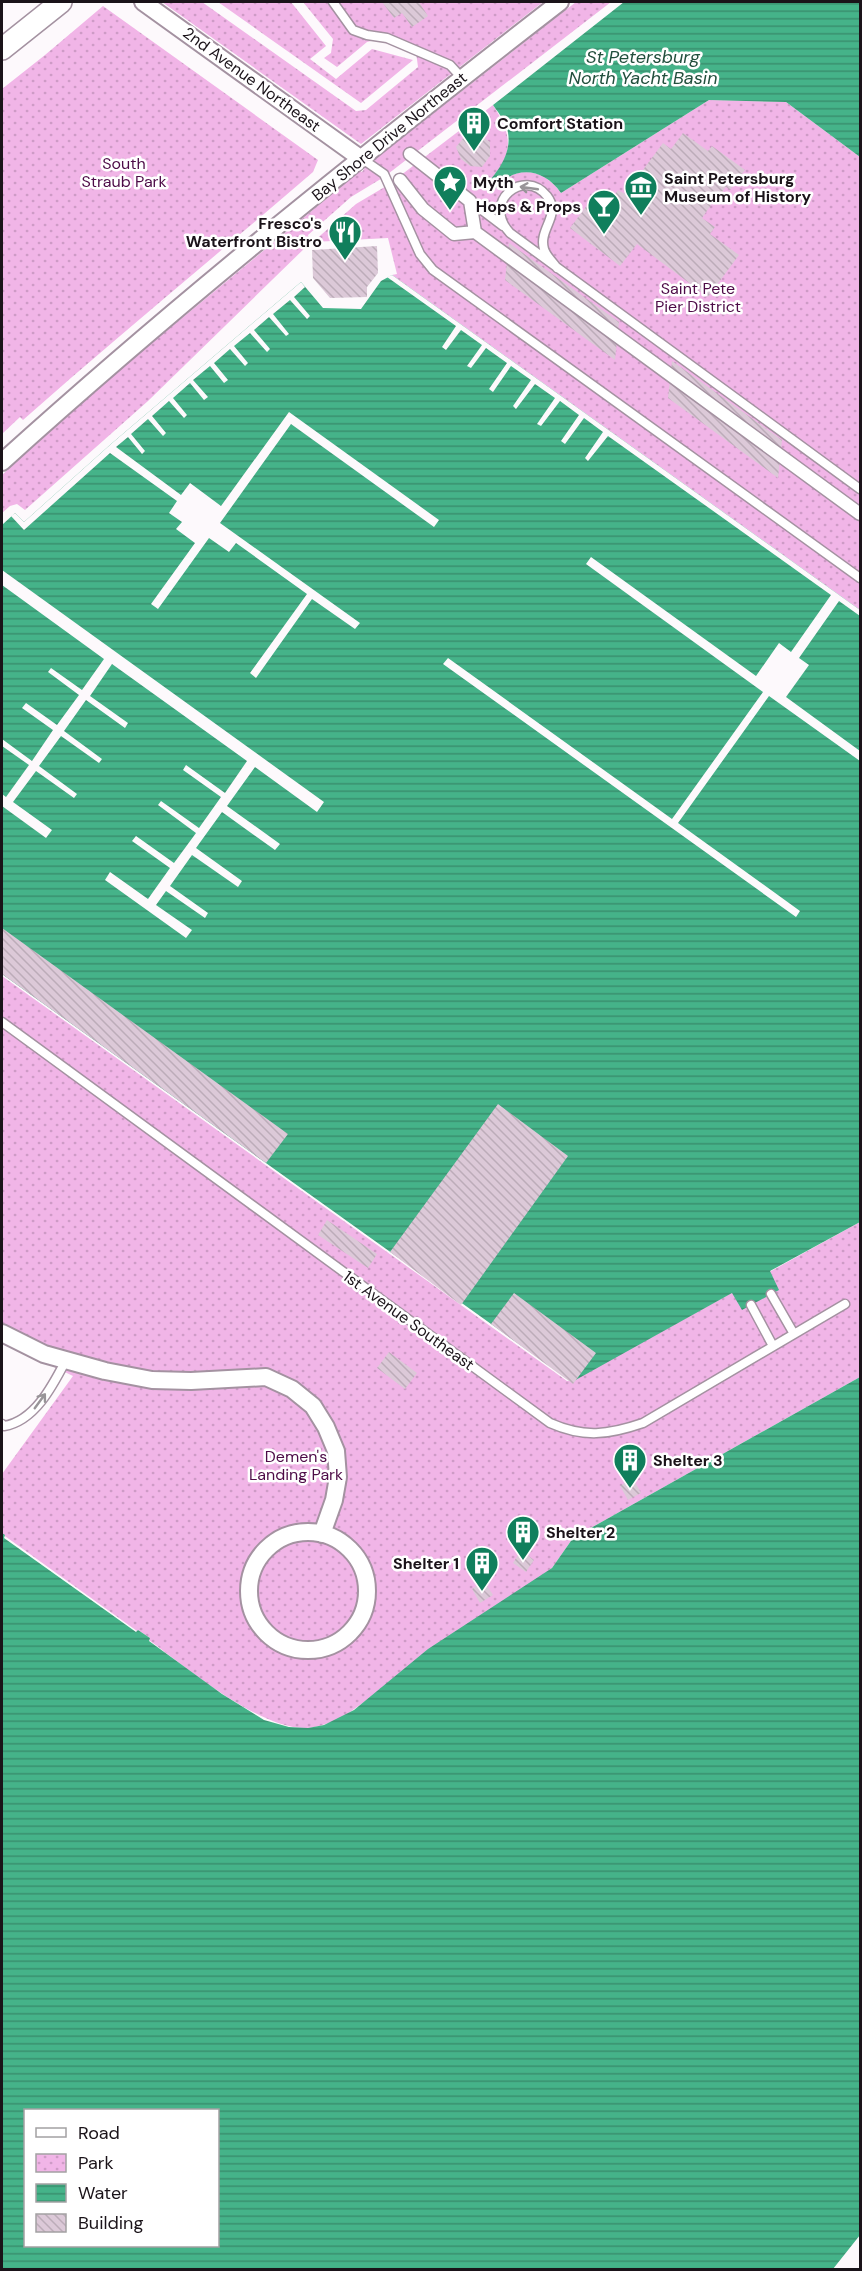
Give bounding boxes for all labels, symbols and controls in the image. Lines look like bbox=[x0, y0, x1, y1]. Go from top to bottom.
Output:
street label: 2nd Avenue Northeast bbox=[179, 22, 325, 136]
water label: St Petersburg North Yacht Basin bbox=[569, 45, 717, 90]
street label: Bay Shore Drive Northeast bbox=[307, 67, 471, 206]
building icon: Comfort Station bbox=[456, 105, 492, 152]
place label: Comfort Station bbox=[497, 113, 623, 134]
park label: South Straub Park bbox=[81, 153, 167, 192]
place icon: Myth bbox=[432, 164, 468, 211]
place label: Saint Petersburg Museum of History bbox=[664, 168, 811, 207]
museum icon: Saint Petersburg Museum of History bbox=[623, 169, 659, 216]
place label: Myth bbox=[473, 172, 514, 193]
one-way arrow bbox=[520, 182, 539, 193]
bar icon: Hops & Props bbox=[586, 188, 622, 235]
place label: Hops & Props bbox=[476, 196, 581, 217]
place label: Fresco's Waterfront Bistro bbox=[186, 213, 322, 252]
restaurant icon: Fresco's Waterfront Bistro bbox=[327, 214, 363, 261]
park label: Saint Pete Pier District bbox=[655, 278, 741, 317]
street label: 1st Avenue Southeast bbox=[339, 1266, 478, 1375]
one-way arrow bbox=[34, 1393, 46, 1409]
building icon: Shelter 3 bbox=[612, 1442, 648, 1489]
park label: Demen's Landing Park bbox=[249, 1446, 343, 1485]
place label: Shelter 3 bbox=[653, 1450, 723, 1471]
building icon: Shelter 2 bbox=[505, 1514, 541, 1561]
place label: Shelter 2 bbox=[546, 1522, 615, 1543]
building icon: Shelter 1 bbox=[464, 1545, 500, 1592]
place label: Shelter 1 bbox=[393, 1553, 459, 1574]
legend bbox=[24, 2109, 219, 2247]
text: Road bbox=[78, 2121, 120, 2145]
text: Park bbox=[78, 2151, 114, 2175]
text: Water bbox=[78, 2181, 128, 2205]
text: Building bbox=[78, 2211, 143, 2235]

